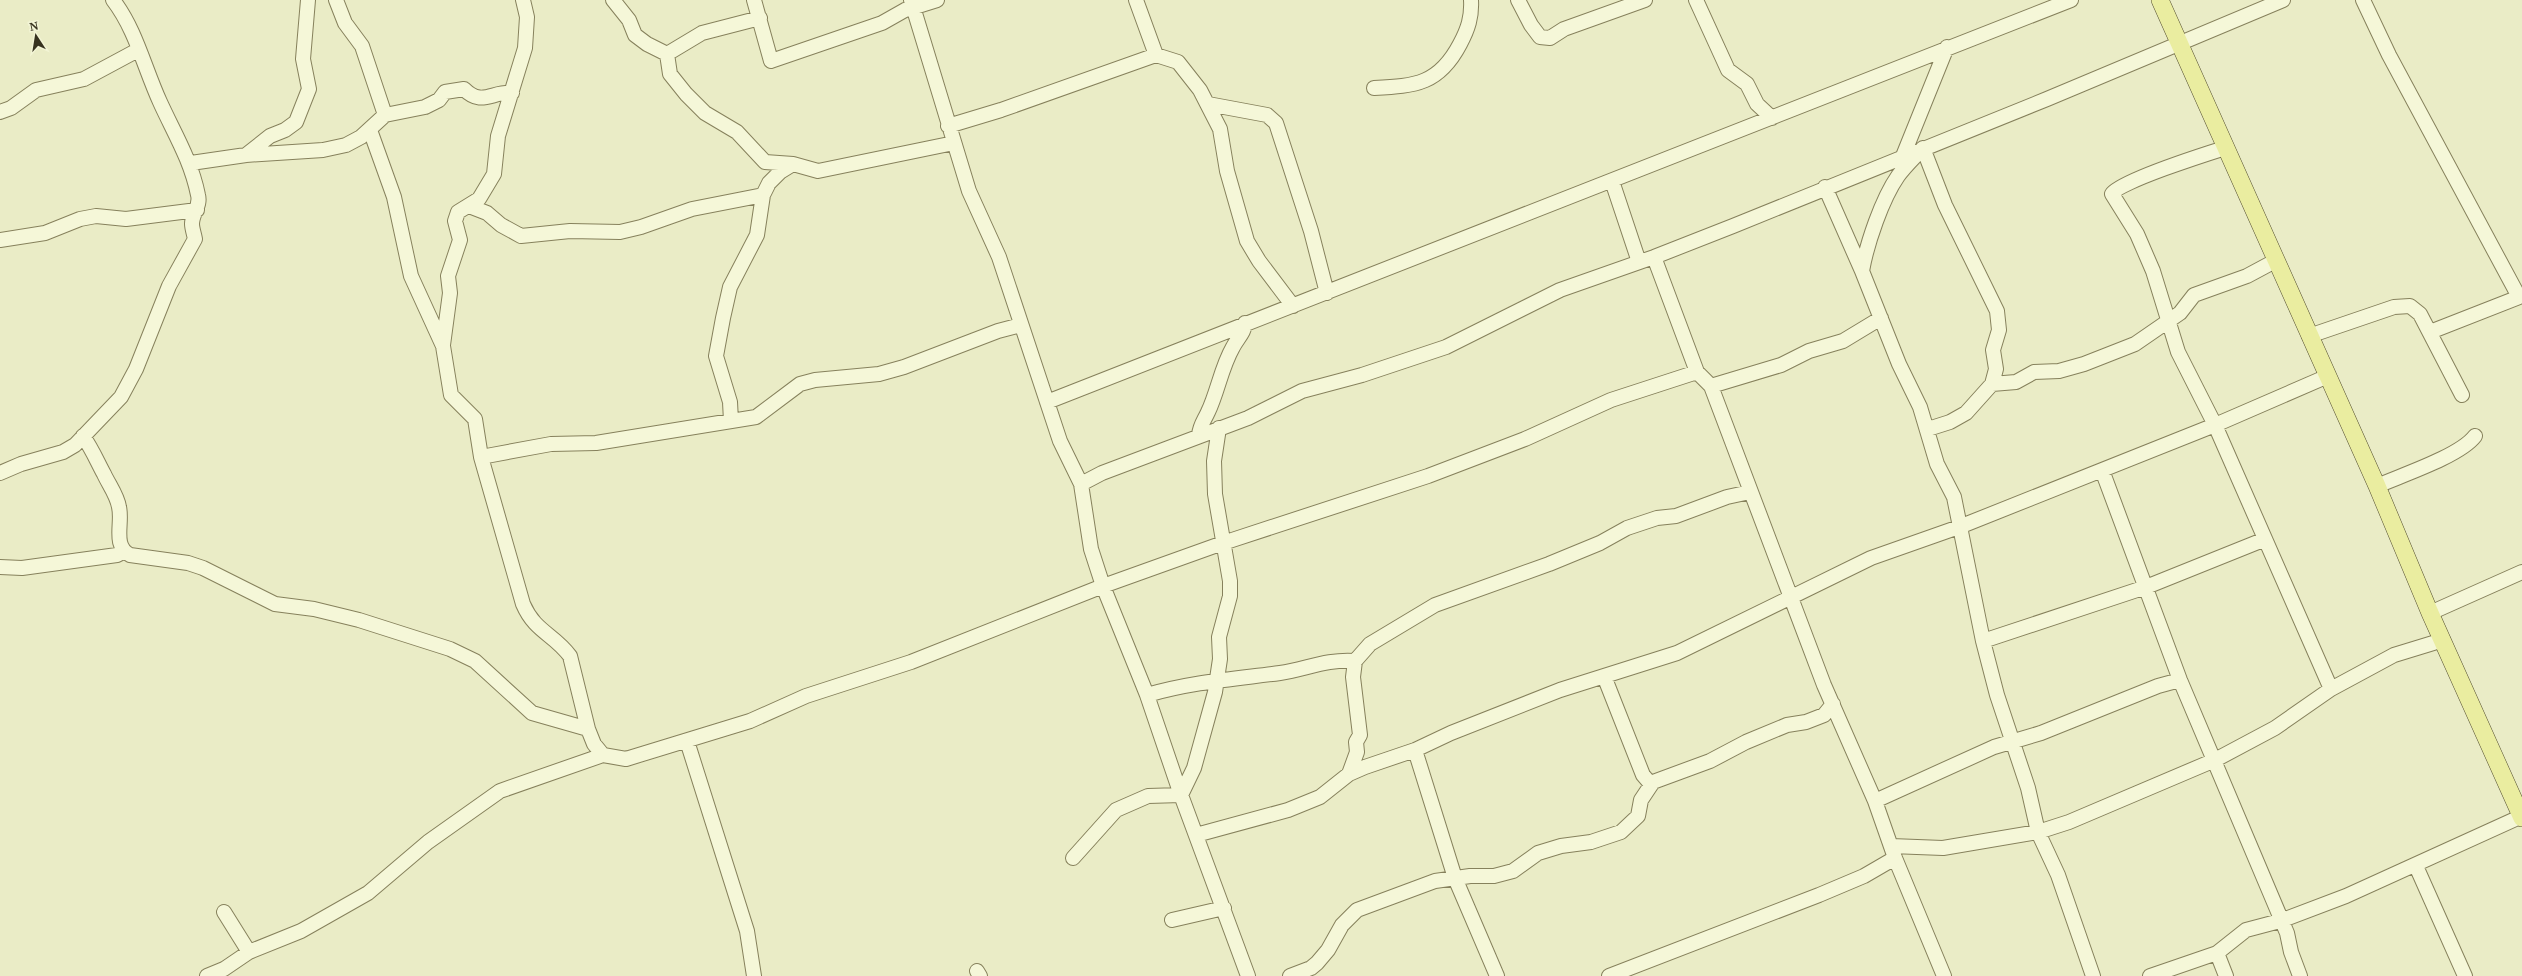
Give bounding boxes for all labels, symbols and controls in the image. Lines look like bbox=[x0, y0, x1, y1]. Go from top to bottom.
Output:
north arrow bbox=[16, 16, 56, 56]
text: N bbox=[28, 17, 40, 34]

